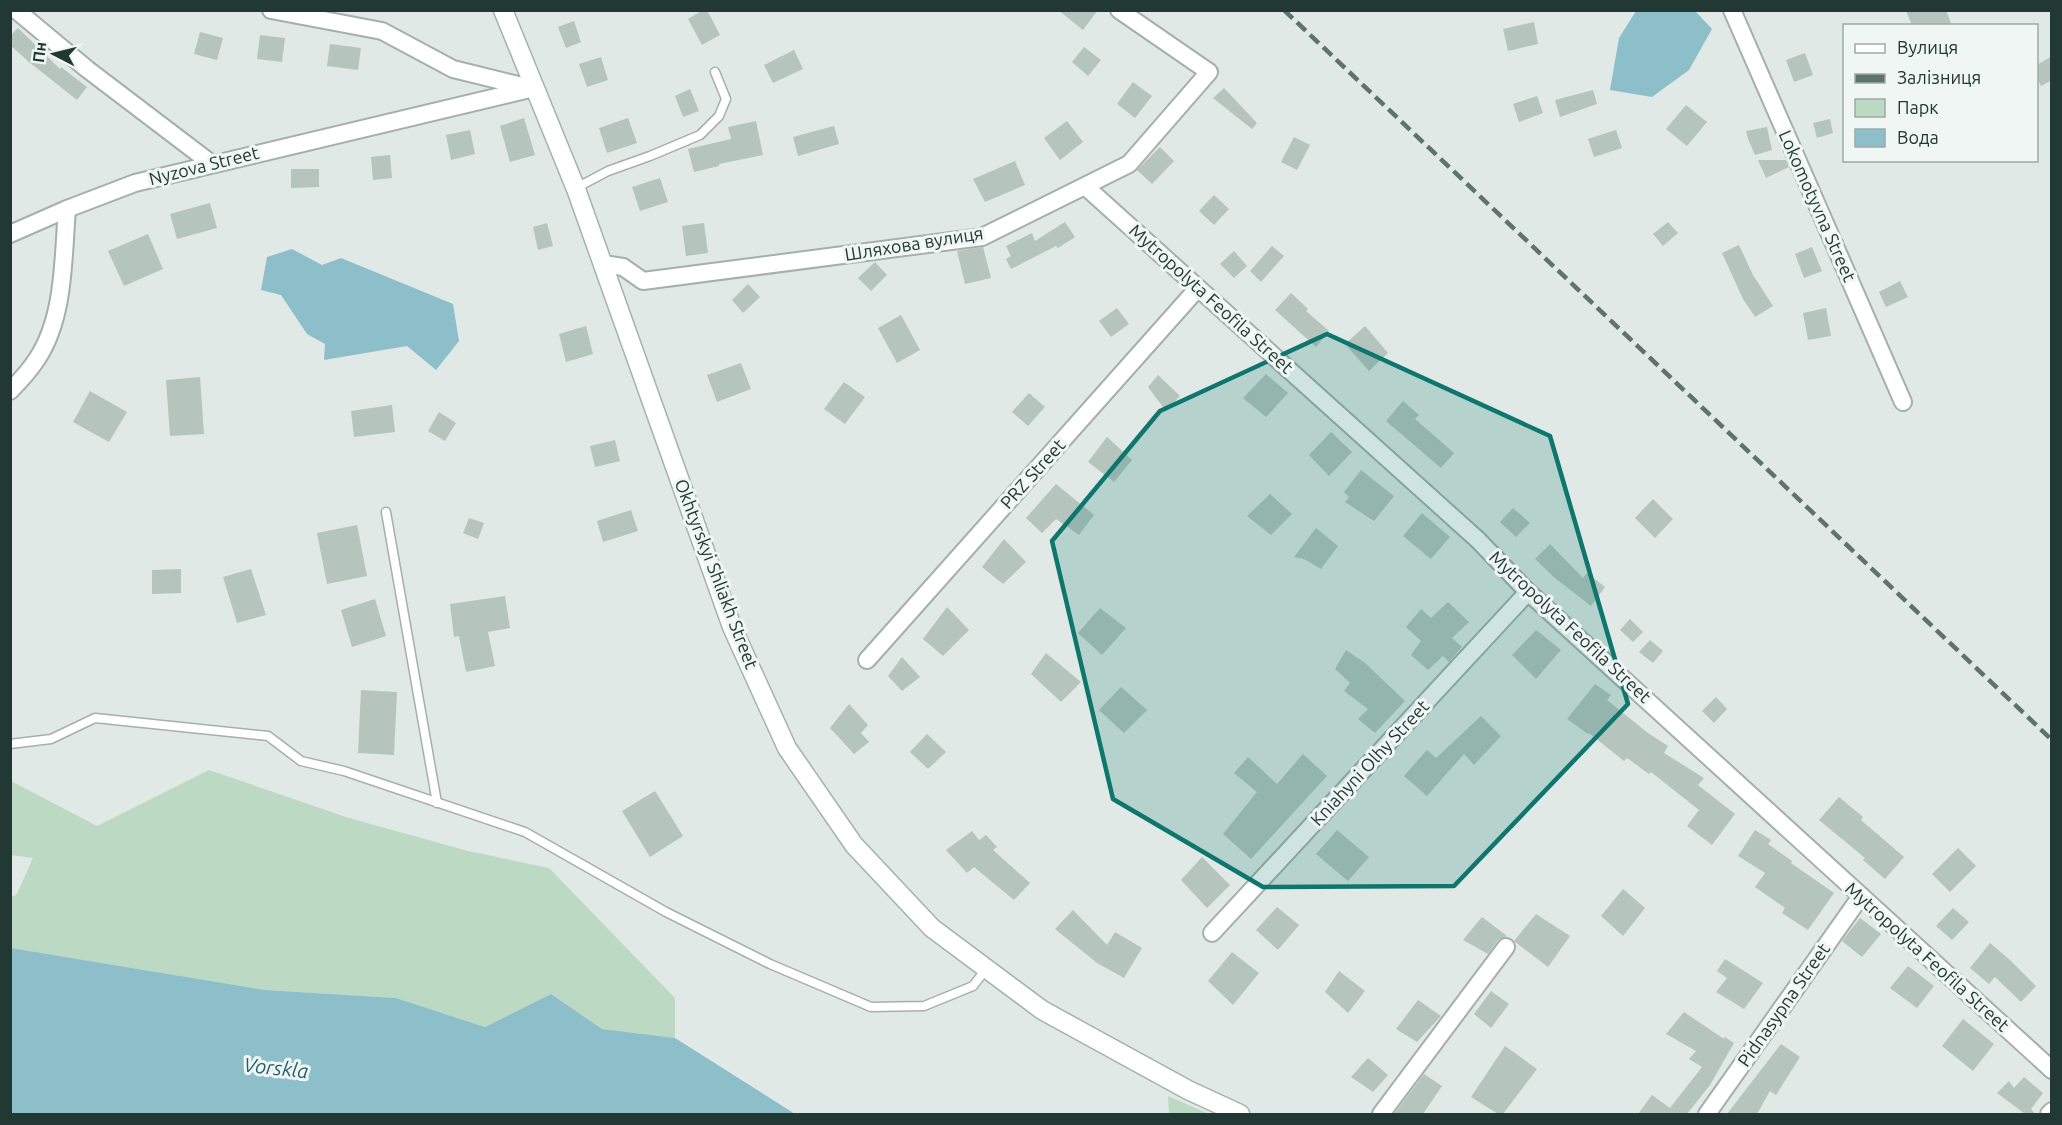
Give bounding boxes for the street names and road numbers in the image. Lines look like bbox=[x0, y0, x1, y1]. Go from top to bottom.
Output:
street label: Lokomotyvna Street bbox=[1775, 127, 1860, 284]
street label: Nyzova Street bbox=[147, 142, 261, 188]
street label: Mytropolyta Feofila Street bbox=[1126, 220, 1298, 377]
street label: Шляхова вулиця bbox=[843, 222, 985, 264]
street label: PRZ Street bbox=[996, 434, 1069, 512]
street label: Okhtyrskyi Shliakh Street bbox=[671, 476, 762, 671]
street label: Mytropolyta Feofila Street bbox=[1486, 546, 1655, 706]
street label: Kniahyni Olhy Street bbox=[1306, 695, 1433, 829]
street label: Mytropolyta Feofila Street bbox=[1842, 878, 2014, 1035]
street label: Pidnasypna Street bbox=[1733, 939, 1833, 1070]

